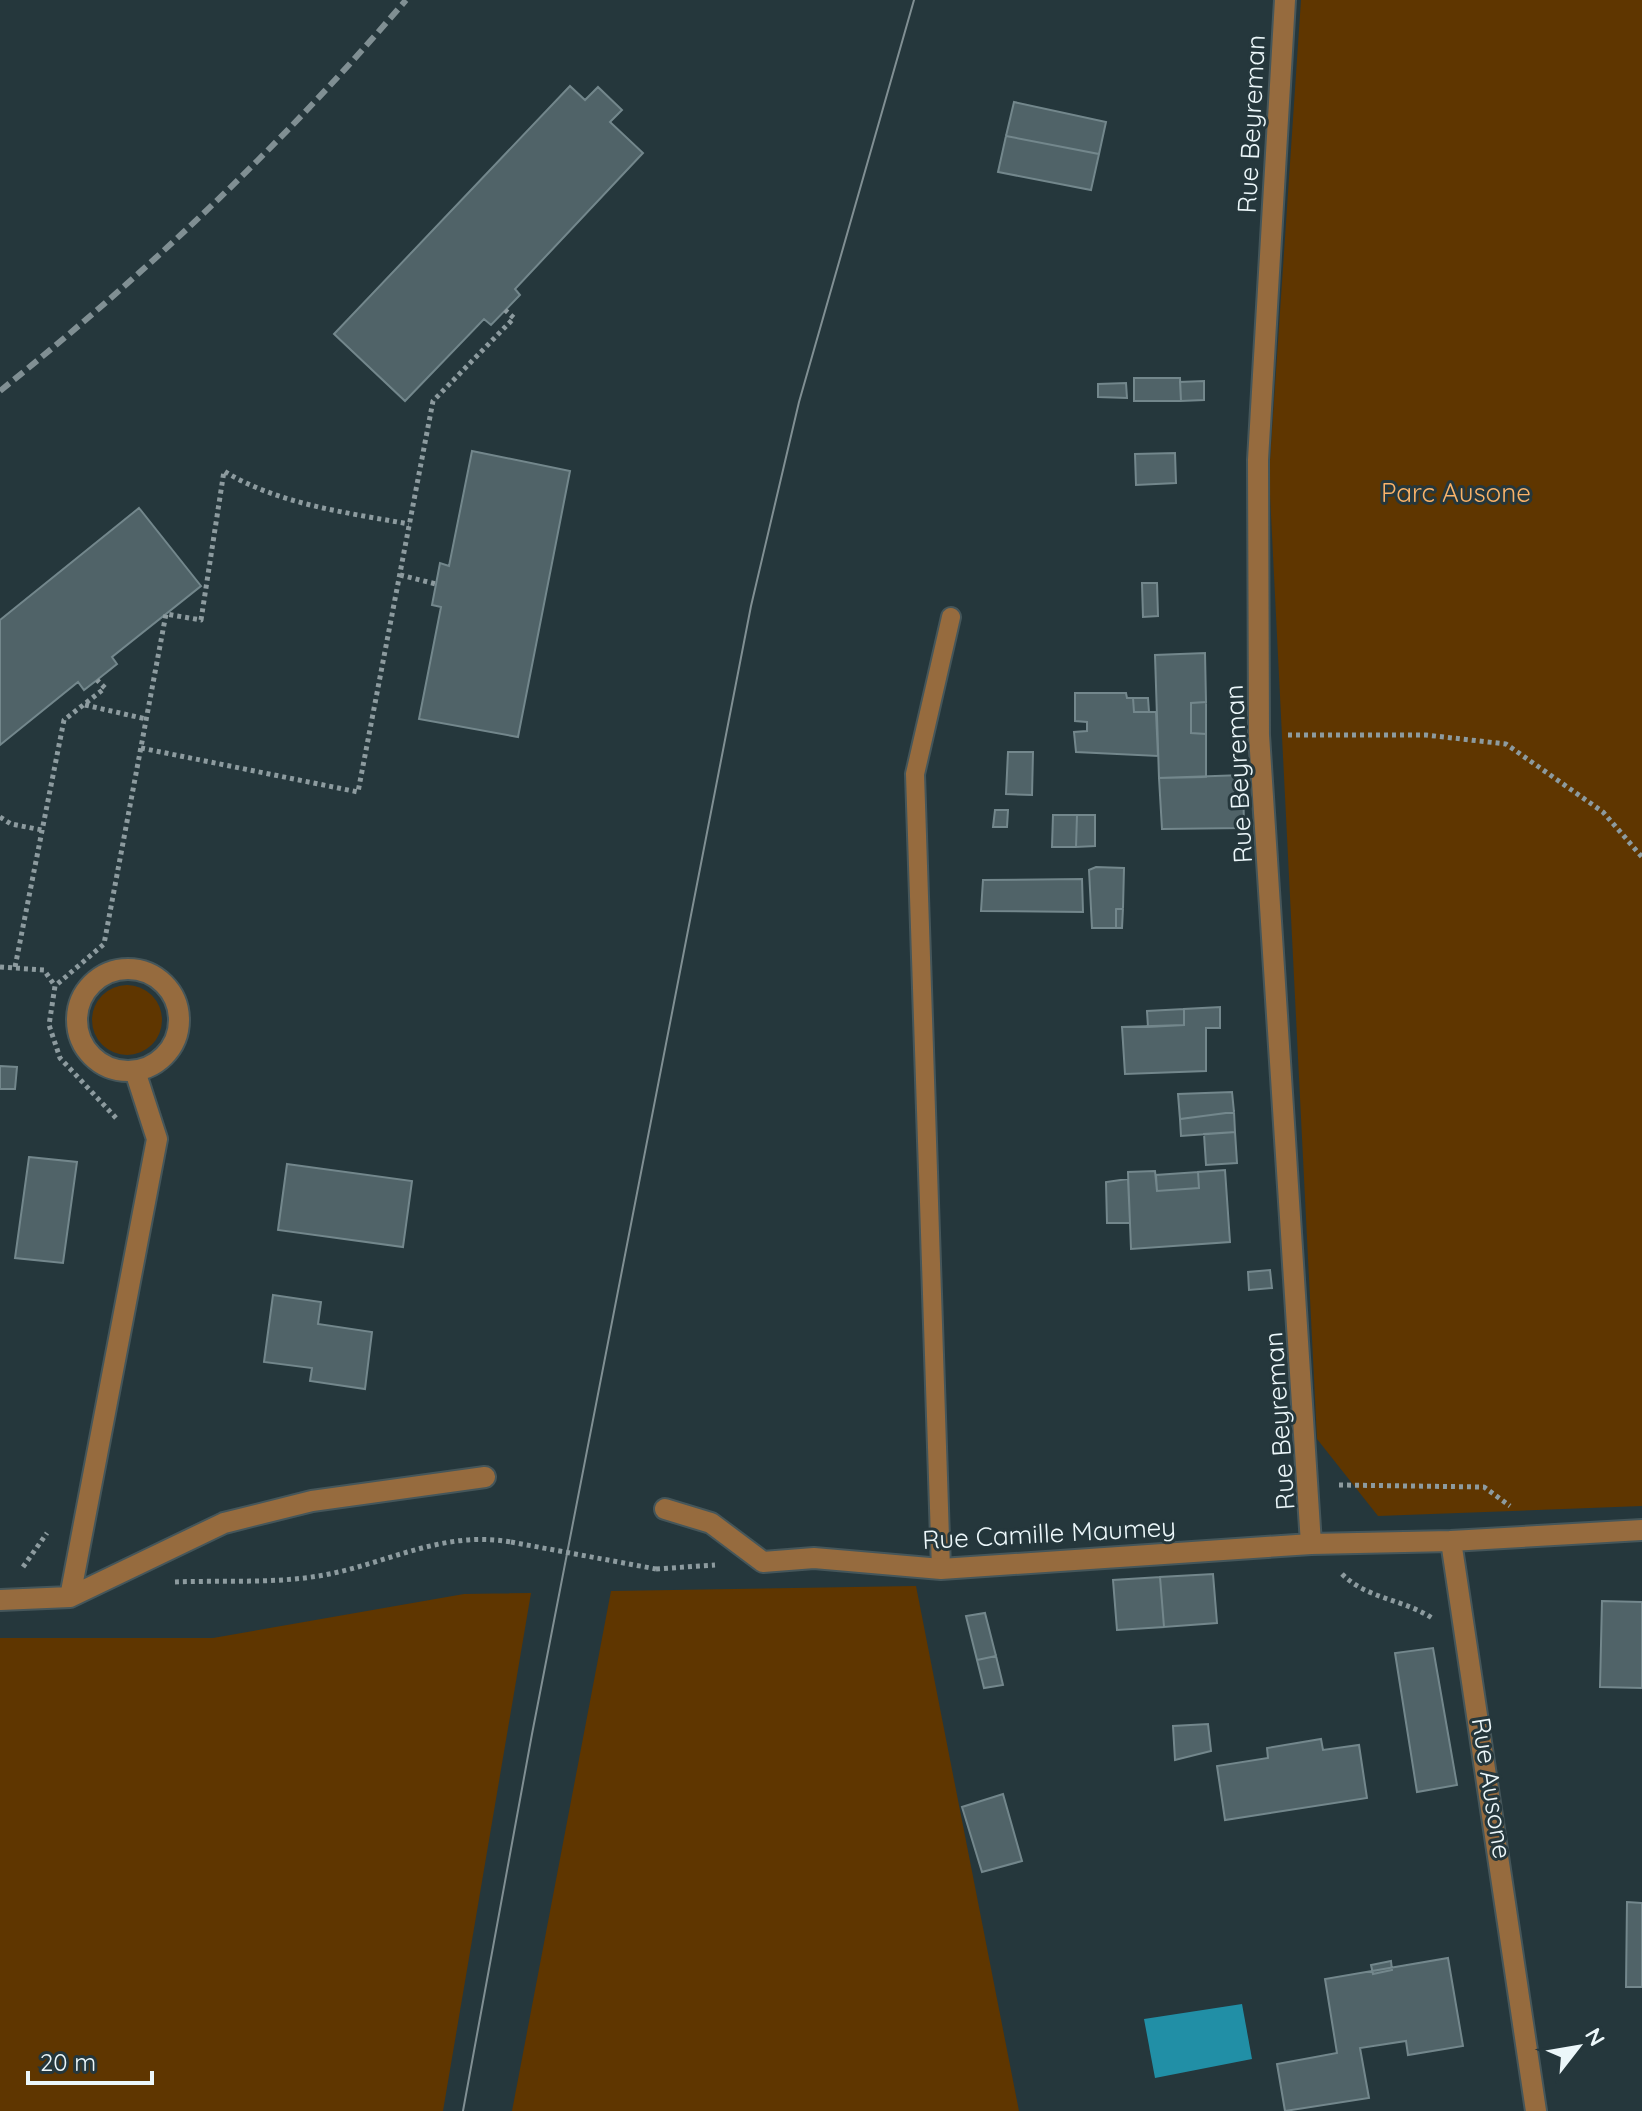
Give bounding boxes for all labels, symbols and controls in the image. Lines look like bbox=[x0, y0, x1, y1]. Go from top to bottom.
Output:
street label: Rue Beyreman bbox=[1230, 34, 1272, 214]
park label: Parc Ausone bbox=[1381, 476, 1531, 509]
street label: Rue Beyreman bbox=[1217, 684, 1259, 864]
street label: Rue Beyreman bbox=[1256, 1331, 1302, 1511]
street label: Rue Camille Maumey bbox=[921, 1510, 1177, 1556]
street label: Rue Ausone bbox=[1465, 1715, 1519, 1861]
north arrow bbox=[1538, 2007, 1618, 2087]
text: N bbox=[1579, 2023, 1611, 2051]
scale bar bbox=[28, 2035, 152, 2085]
text: 20 m bbox=[40, 2047, 96, 2077]

